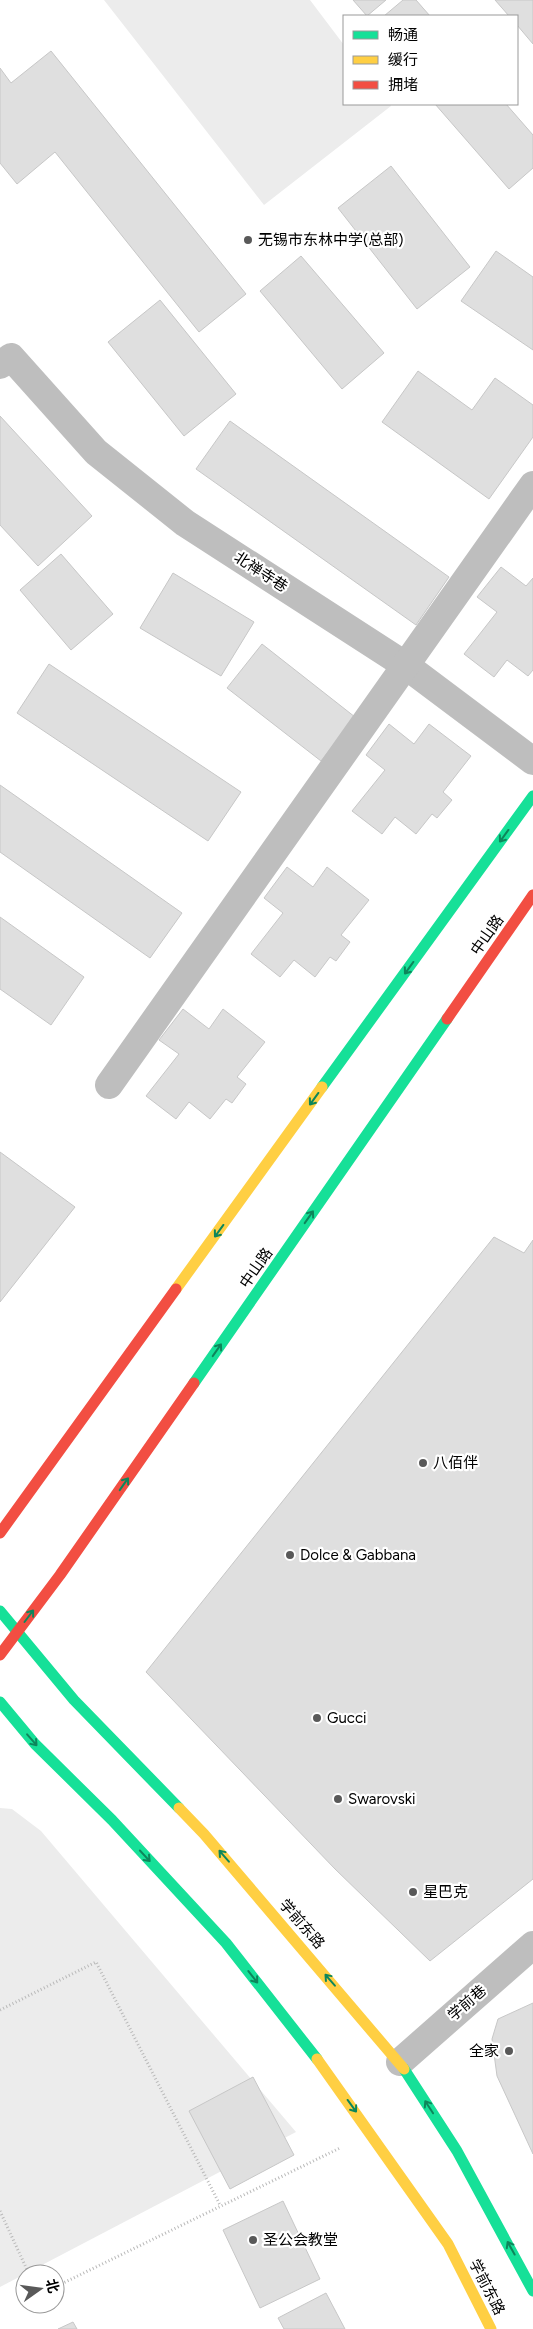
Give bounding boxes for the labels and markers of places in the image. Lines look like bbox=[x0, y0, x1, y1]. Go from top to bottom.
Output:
place label: 无锡市东林中学(总部) bbox=[258, 231, 404, 249]
marker: 无锡市东林中学(总部) bbox=[242, 234, 254, 246]
place label: 八佰伴 bbox=[433, 1454, 478, 1472]
marker: 八佰伴 bbox=[417, 1457, 429, 1469]
place label: Dolce & Gabbana bbox=[300, 1546, 416, 1564]
marker: Dolce & Gabbana bbox=[284, 1549, 296, 1561]
place label: Gucci bbox=[327, 1709, 366, 1727]
marker: Gucci bbox=[311, 1712, 323, 1724]
place label: Swarovski bbox=[348, 1790, 416, 1808]
marker: Swarovski bbox=[332, 1793, 344, 1805]
place label: 星巴克 bbox=[423, 1883, 468, 1901]
marker: 星巴克 bbox=[407, 1886, 419, 1898]
place label: 全家 bbox=[469, 2042, 499, 2060]
marker: 全家 bbox=[503, 2045, 515, 2057]
place label: 圣公会教堂 bbox=[263, 2231, 338, 2249]
marker: 圣公会教堂 bbox=[247, 2234, 259, 2246]

